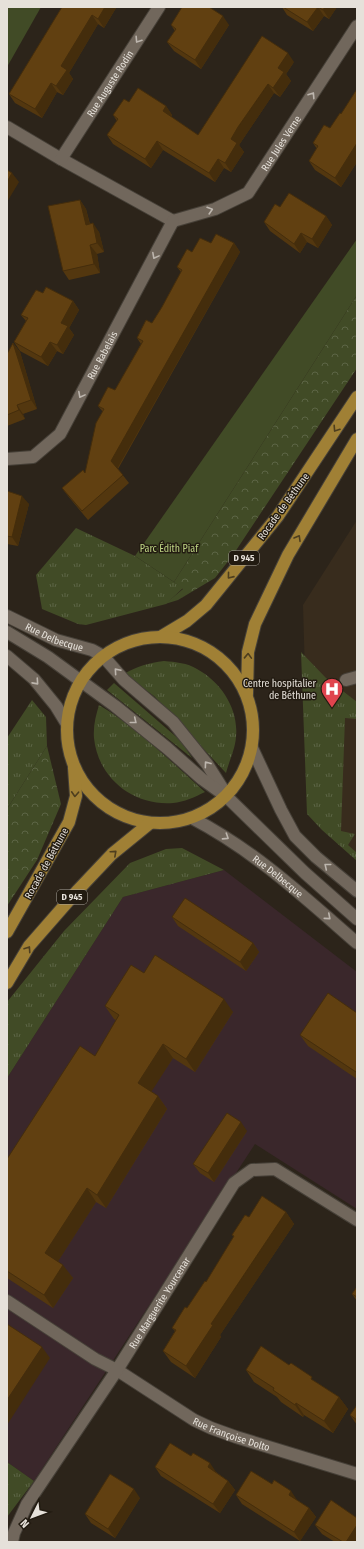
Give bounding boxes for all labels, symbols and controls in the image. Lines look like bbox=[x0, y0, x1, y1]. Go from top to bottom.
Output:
one-way arrow bbox=[135, 36, 143, 43]
street label: Rue Auguste Rodin bbox=[85, 48, 136, 119]
one-way arrow bbox=[307, 92, 314, 99]
street label: Rue Jules Verne bbox=[259, 114, 304, 174]
one-way arrow bbox=[207, 206, 214, 215]
one-way arrow bbox=[152, 252, 159, 259]
street label: Rue Rabelais bbox=[85, 329, 120, 382]
one-way arrow bbox=[78, 391, 85, 398]
one-way arrow bbox=[333, 425, 340, 432]
street label: Rocade de Béthune bbox=[256, 471, 312, 542]
one-way arrow bbox=[294, 535, 301, 542]
park label: Parc Édith Piaf bbox=[140, 541, 199, 555]
road number: D 945 bbox=[229, 551, 259, 565]
one-way arrow bbox=[227, 571, 234, 578]
street label: Rue Delbecque bbox=[23, 621, 84, 654]
one-way arrow bbox=[244, 653, 252, 659]
one-way arrow bbox=[114, 669, 121, 676]
hospital icon: Centre hospitalier de Béthune bbox=[319, 676, 345, 709]
one-way arrow bbox=[32, 677, 39, 685]
place label: Centre hospitalier de Béthune bbox=[243, 678, 317, 702]
one-way arrow bbox=[129, 716, 136, 723]
one-way arrow bbox=[205, 762, 212, 769]
one-way arrow bbox=[70, 791, 79, 797]
street label: Rocade de Béthune bbox=[22, 826, 71, 901]
one-way arrow bbox=[222, 832, 229, 840]
one-way arrow bbox=[110, 851, 117, 858]
street label: Rue Delbecque bbox=[250, 853, 305, 900]
one-way arrow bbox=[324, 864, 331, 871]
road number: D 945 bbox=[57, 890, 87, 904]
one-way arrow bbox=[323, 913, 330, 920]
one-way arrow bbox=[23, 947, 30, 954]
street label: Rue Marguerite Yourcenar bbox=[127, 1255, 193, 1351]
street label: Rue Françoise Dolto bbox=[191, 1415, 271, 1454]
north arrow bbox=[12, 1497, 52, 1537]
text: N bbox=[18, 1517, 32, 1530]

